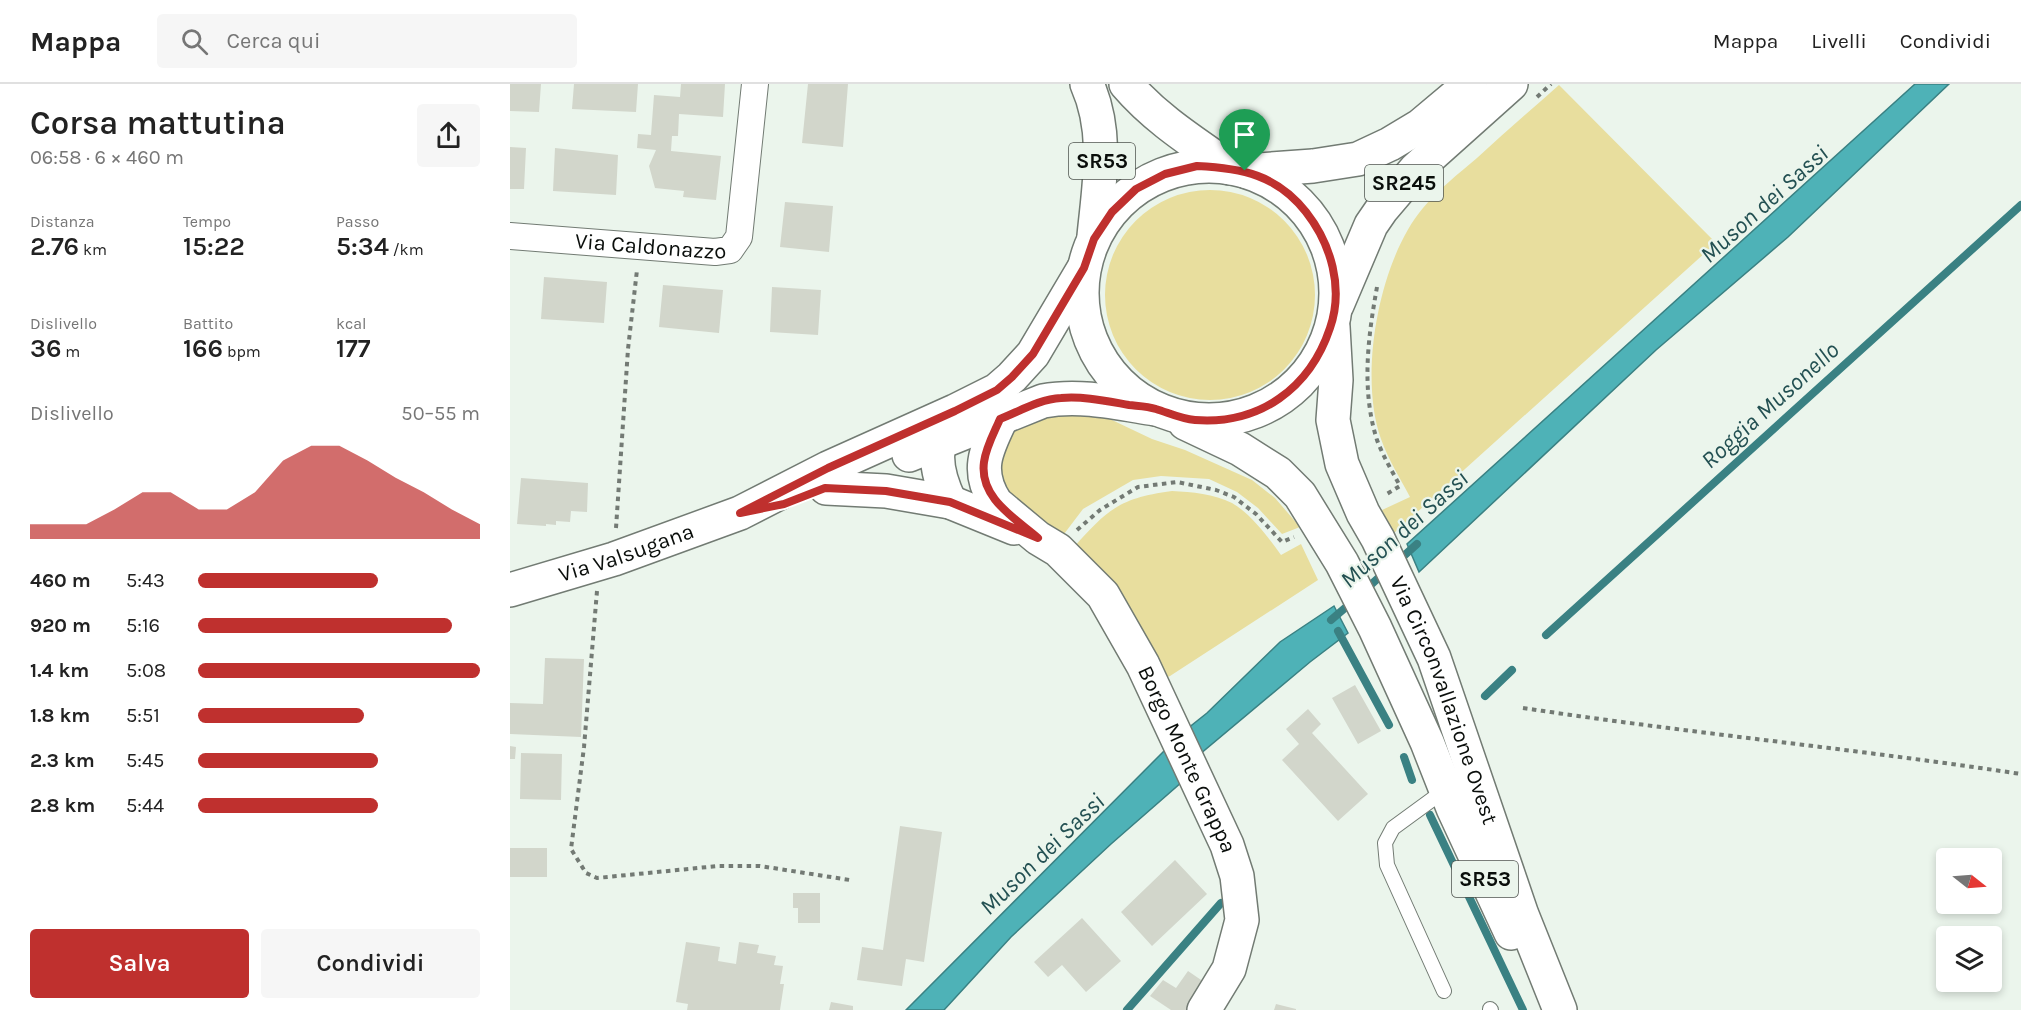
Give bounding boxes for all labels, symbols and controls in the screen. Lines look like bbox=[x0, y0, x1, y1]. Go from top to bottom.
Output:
search box bbox=[157, 14, 577, 68]
text: Mappa bbox=[30, 25, 121, 58]
icon: search bbox=[178, 25, 211, 58]
text: Cerca qui bbox=[226, 28, 321, 54]
text: Mappa bbox=[1713, 29, 1778, 53]
text: Livelli bbox=[1811, 29, 1867, 53]
text: Condividi bbox=[1900, 29, 1991, 53]
text: Corsa mattutina bbox=[30, 104, 286, 142]
button: share bbox=[417, 104, 480, 167]
pin bbox=[1219, 109, 1270, 171]
icon: arrive bbox=[1228, 118, 1261, 151]
water label: Muson dei Sassi bbox=[1694, 139, 1834, 269]
road number: SR53 bbox=[1069, 143, 1135, 179]
text: 06:58 · 6 × 460 m bbox=[30, 146, 184, 169]
road number: SR245 bbox=[1365, 165, 1443, 201]
text: Distanza bbox=[30, 212, 95, 231]
text: Tempo bbox=[183, 212, 231, 231]
text: Passo bbox=[336, 212, 379, 231]
street label: Via Caldonazzo bbox=[574, 228, 728, 265]
text: 2.76 bbox=[30, 231, 79, 262]
text: 15:22 bbox=[183, 231, 245, 262]
text: 5:34 bbox=[336, 231, 389, 262]
text: km bbox=[79, 240, 107, 259]
text: /km bbox=[389, 240, 424, 259]
text: Dislivello bbox=[30, 314, 97, 333]
text: Battito bbox=[183, 314, 233, 333]
text: kcal bbox=[336, 314, 367, 333]
text: 36 bbox=[30, 333, 62, 364]
text: 166 bbox=[183, 333, 223, 364]
text: 177 bbox=[336, 333, 371, 364]
water label: Roggia Musonello bbox=[1695, 336, 1845, 474]
text: m bbox=[62, 342, 80, 361]
text: bpm bbox=[223, 342, 261, 361]
text: Dislivello bbox=[30, 402, 114, 425]
text: 50–55 m bbox=[401, 402, 480, 425]
water label: Muson dei Sassi bbox=[1334, 464, 1474, 594]
street label: Via Valsugana bbox=[556, 518, 697, 588]
text: 460 m bbox=[30, 569, 91, 592]
text: 5:43 bbox=[126, 569, 165, 592]
street label: Via Circonvallazione Ovest bbox=[1384, 572, 1503, 828]
text: 920 m bbox=[30, 614, 91, 637]
text: 5:16 bbox=[126, 614, 160, 637]
text: 1.4 km bbox=[30, 659, 89, 682]
text: 5:08 bbox=[126, 659, 166, 682]
street label: Borgo Monte Grappa bbox=[1132, 662, 1242, 856]
text: 1.8 km bbox=[30, 704, 90, 727]
text: 5:51 bbox=[126, 704, 160, 727]
text: 2.3 km bbox=[30, 749, 95, 772]
text: 5:45 bbox=[126, 749, 164, 772]
water label: Muson dei Sassi bbox=[974, 787, 1110, 921]
text: 2.8 km bbox=[30, 794, 95, 817]
text: 5:44 bbox=[126, 794, 164, 817]
north arrow bbox=[1936, 848, 2002, 914]
map controls bbox=[1936, 848, 2002, 992]
road number: SR53 bbox=[1452, 861, 1518, 897]
button: layers bbox=[1936, 926, 2002, 992]
button: Salva bbox=[30, 929, 249, 998]
button: Condividi bbox=[261, 929, 480, 998]

